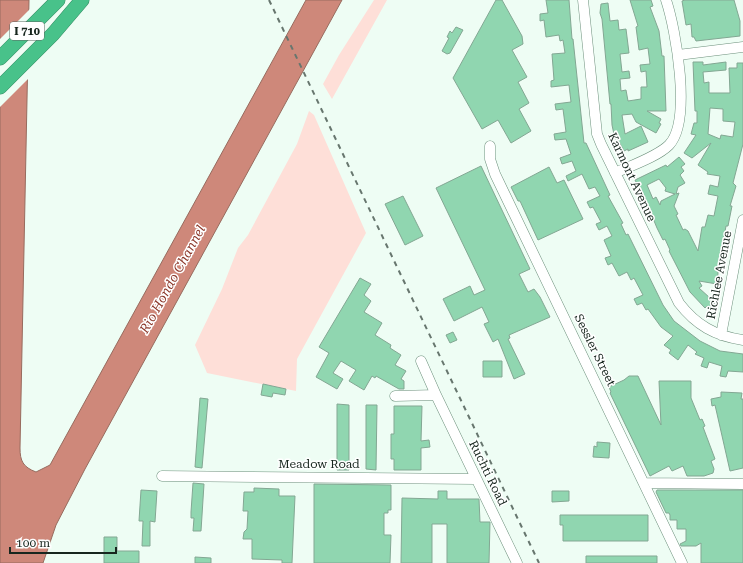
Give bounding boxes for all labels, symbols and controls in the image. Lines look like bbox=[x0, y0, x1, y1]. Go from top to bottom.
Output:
road number: I 710 bbox=[10, 22, 44, 40]
street label: Karmont Avenue bbox=[605, 130, 659, 224]
water label: Rio Hondo Channel bbox=[136, 223, 208, 337]
street label: Richlee Avenue bbox=[704, 229, 734, 320]
street label: Sessler Street bbox=[572, 312, 619, 389]
street label: Ruchti Road bbox=[466, 438, 510, 508]
street label: Meadow Road bbox=[278, 457, 360, 471]
scale bar bbox=[10, 529, 116, 555]
text: 100 m bbox=[16, 536, 50, 550]

